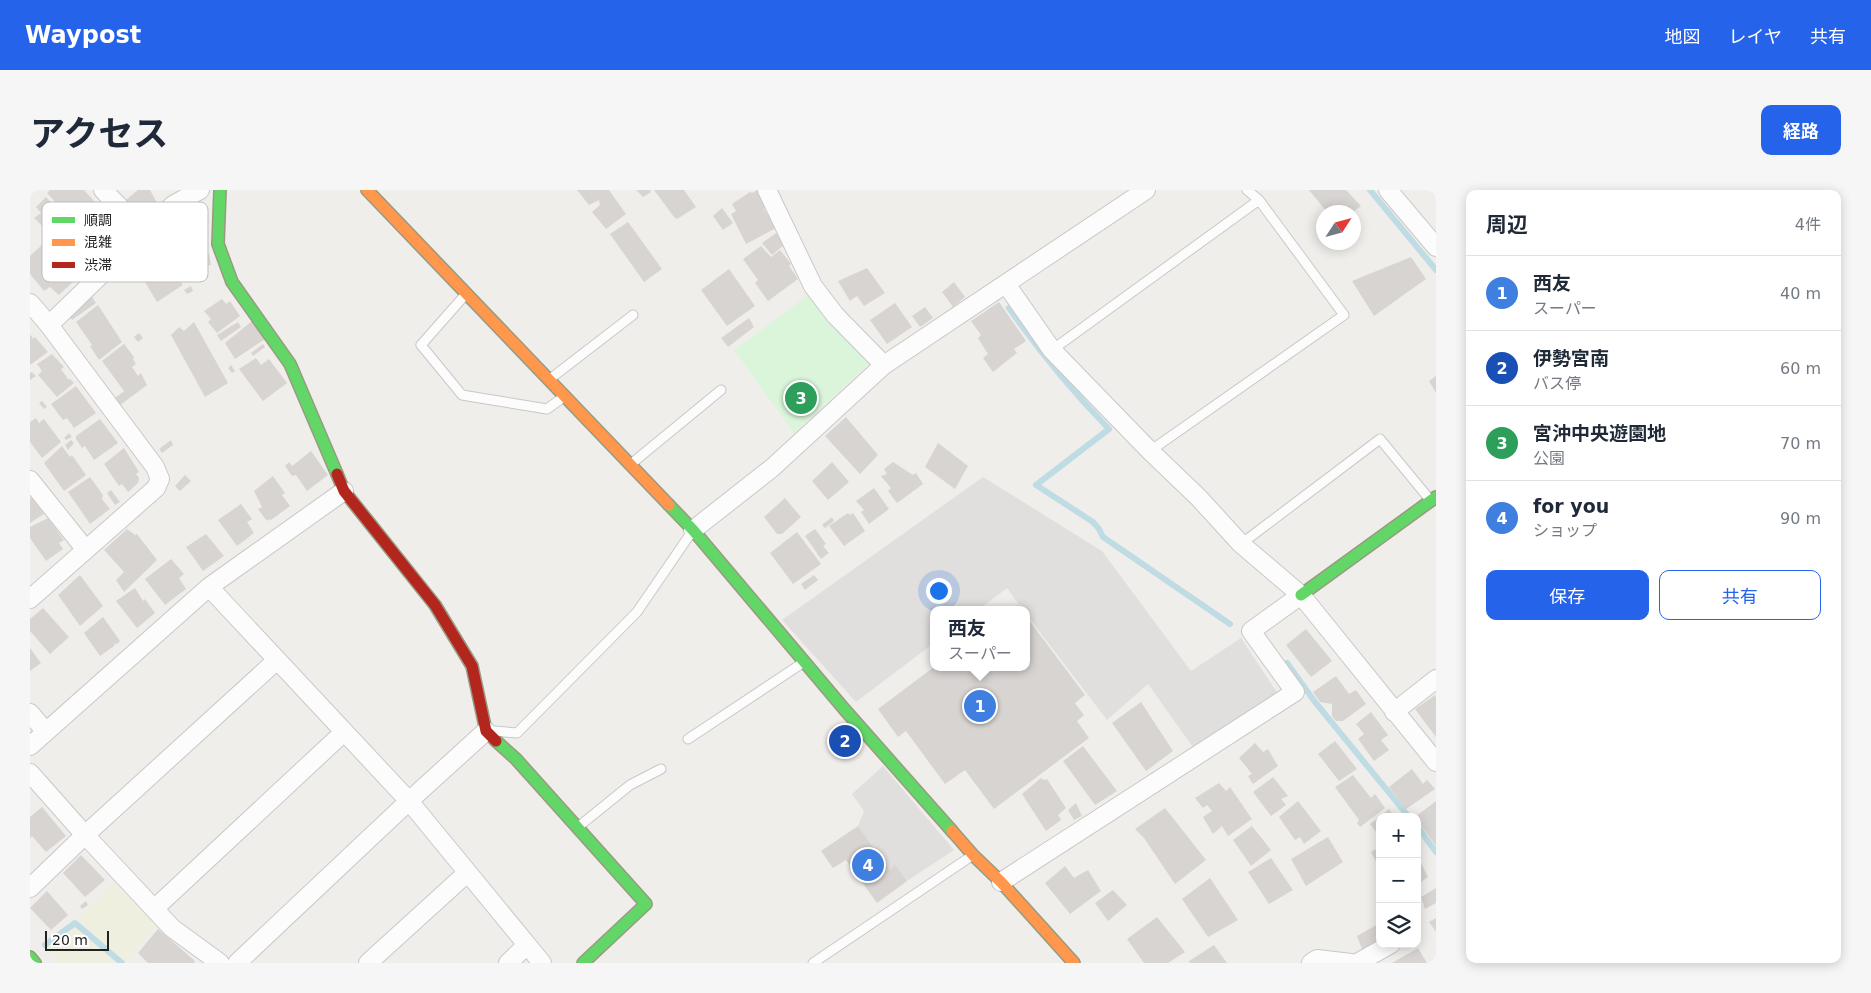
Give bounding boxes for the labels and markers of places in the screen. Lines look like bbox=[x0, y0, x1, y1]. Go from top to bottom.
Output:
pin: 3 bbox=[785, 379, 817, 417]
pin: 1 bbox=[964, 687, 996, 725]
pin: 2 bbox=[829, 722, 861, 760]
pin: 4 bbox=[852, 846, 884, 884]

